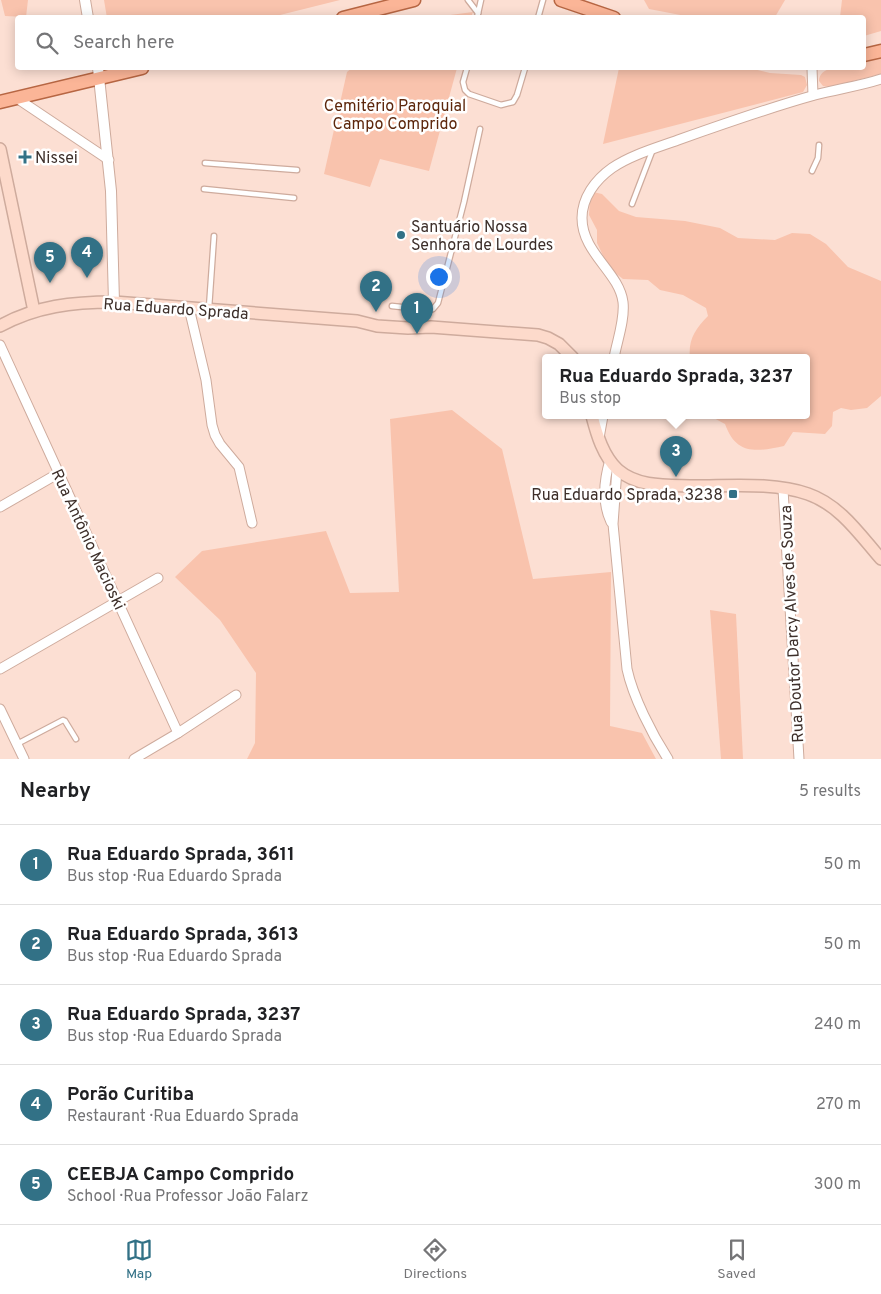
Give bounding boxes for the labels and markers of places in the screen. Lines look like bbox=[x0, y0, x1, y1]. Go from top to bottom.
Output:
place label: Nissei bbox=[35, 149, 78, 169]
marker: Nissei bbox=[19, 151, 31, 163]
place label: Santuário Nossa Senhora de Lourdes bbox=[411, 218, 553, 256]
marker: Santuário Nossa Senhora de Lourdes bbox=[395, 229, 407, 241]
pin: 4 bbox=[71, 237, 103, 278]
pin: 5 bbox=[34, 242, 66, 283]
pin: 2 bbox=[360, 271, 392, 312]
pin: 1 bbox=[401, 293, 433, 334]
pin: 3 bbox=[660, 436, 692, 477]
place label: Rua Eduardo Sprada, 3238 bbox=[531, 486, 723, 506]
marker: Rua Eduardo Sprada, 3238 bbox=[727, 488, 739, 500]

